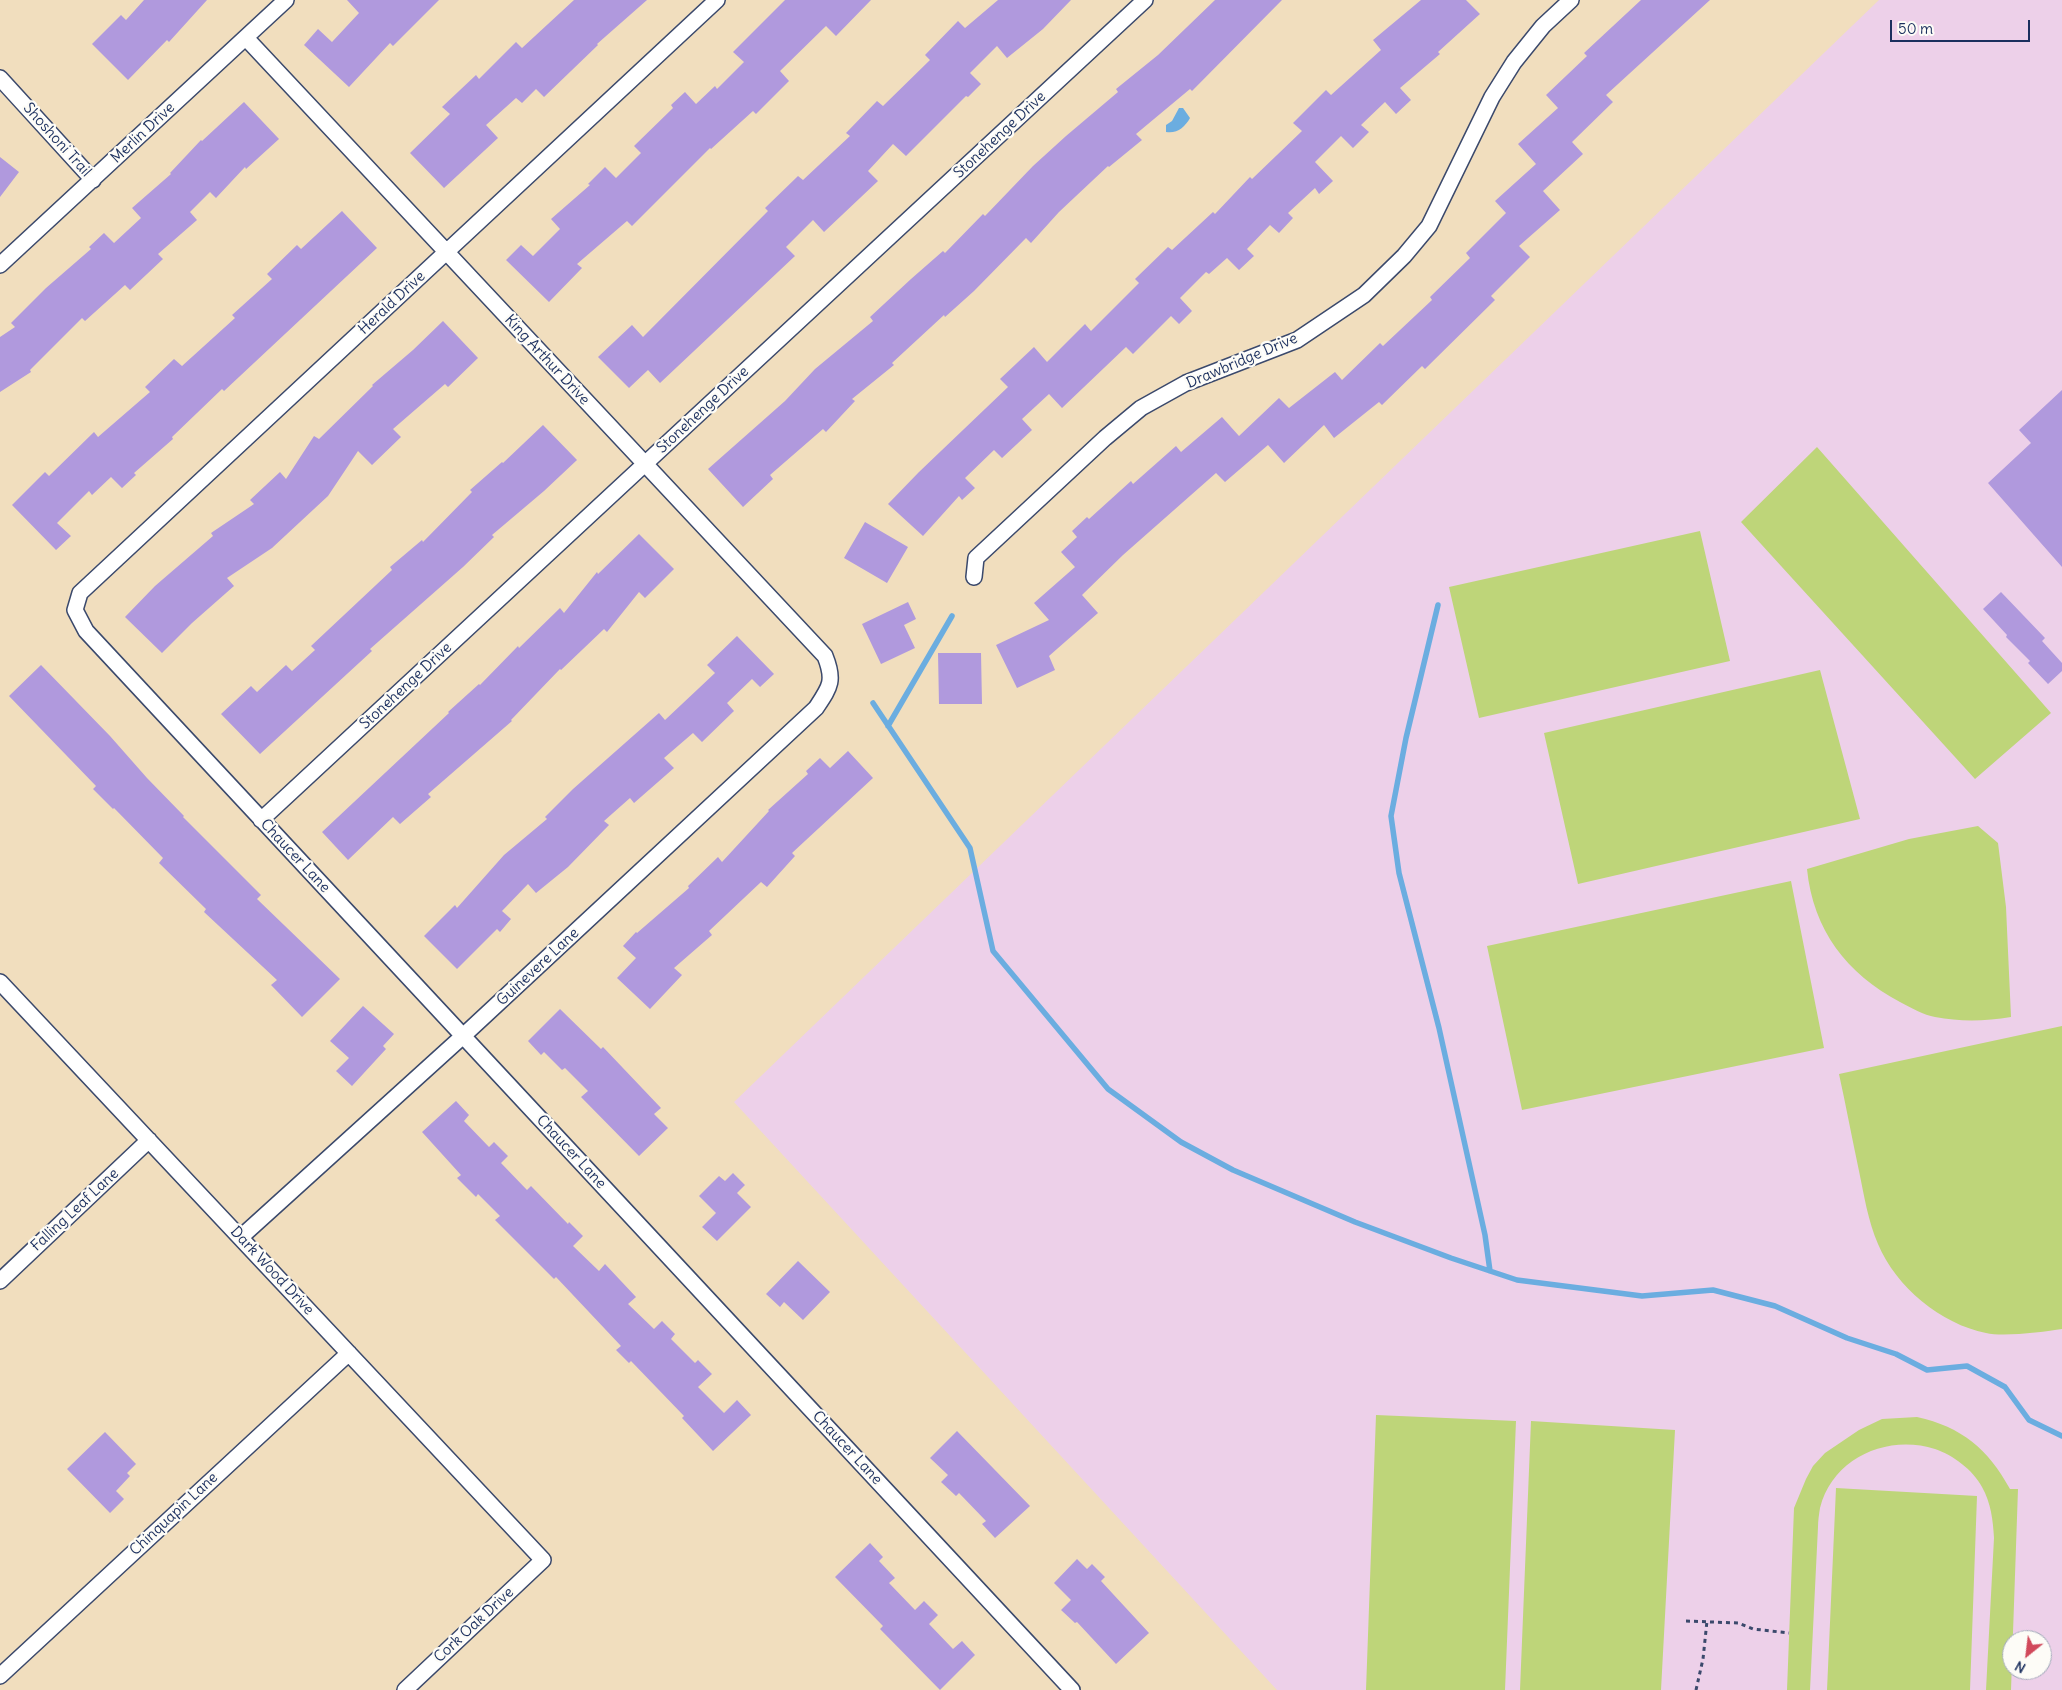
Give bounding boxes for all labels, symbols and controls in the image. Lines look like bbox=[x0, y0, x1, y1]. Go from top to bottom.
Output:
scale bar bbox=[1892, 10, 2032, 42]
text: 50 m bbox=[1898, 19, 1933, 38]
street label: Stonehenge Drive bbox=[950, 88, 1050, 182]
street label: Shoshoni Trail bbox=[19, 99, 95, 181]
street label: Merlin Drive bbox=[107, 99, 179, 167]
street label: Herald Drive bbox=[355, 268, 429, 338]
street label: King Arthur Drive bbox=[501, 311, 593, 409]
street label: Drawbridge Drive bbox=[1184, 329, 1300, 393]
street label: Stonehenge Drive bbox=[653, 363, 753, 457]
street label: Stonehenge Drive bbox=[356, 639, 456, 733]
street label: Chaucer Lane bbox=[256, 815, 334, 897]
street label: Guinevere Lane bbox=[493, 924, 583, 1010]
street label: Chaucer Lane bbox=[532, 1111, 610, 1193]
street label: Falling Leaf Lane bbox=[27, 1165, 123, 1255]
street label: Dark Wood Drive bbox=[226, 1223, 318, 1319]
street label: Chaucer Lane bbox=[808, 1407, 886, 1489]
street label: Chinquapin Lane bbox=[126, 1469, 222, 1559]
street label: Cork Oak Drive bbox=[430, 1584, 518, 1666]
north arrow bbox=[2002, 1630, 2052, 1680]
text: N bbox=[2012, 1657, 2029, 1677]

